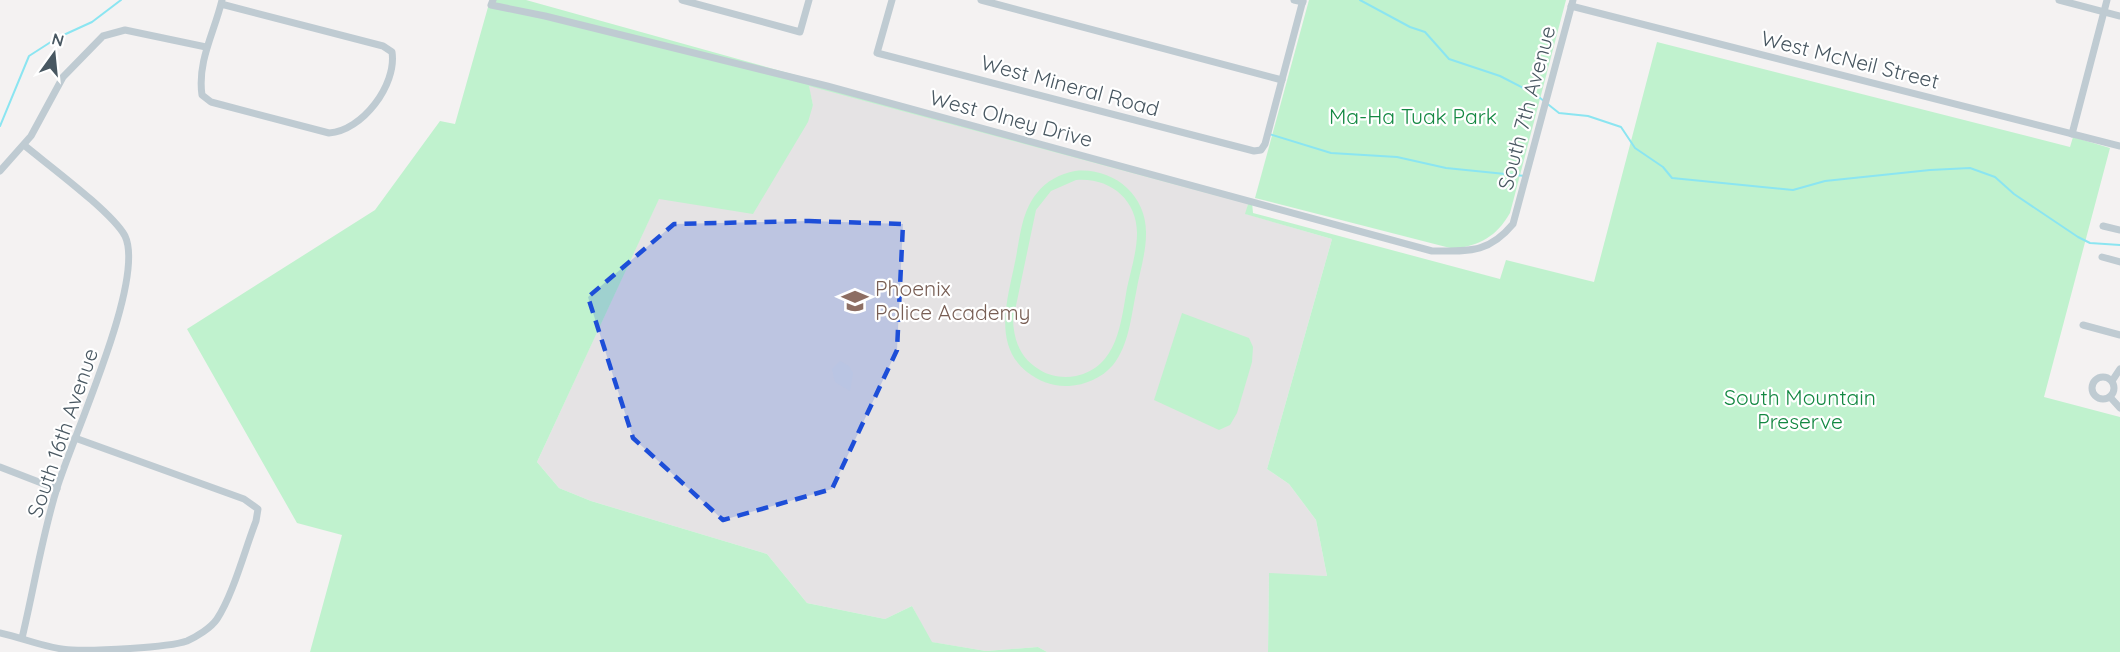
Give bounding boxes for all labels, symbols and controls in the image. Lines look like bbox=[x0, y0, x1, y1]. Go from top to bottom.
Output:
street label: South 7th Avenue bbox=[1492, 23, 1560, 193]
north arrow bbox=[24, 24, 84, 84]
street label: West McNeil Street bbox=[1759, 24, 1942, 94]
text: N bbox=[50, 28, 66, 51]
street label: West Mineral Road bbox=[978, 49, 1162, 121]
street label: West Olney Drive bbox=[927, 84, 1096, 152]
park label: Ma-Ha Tuak Park bbox=[1329, 103, 1497, 129]
place label: Phoenix Police Academy bbox=[875, 275, 1031, 325]
school or university icon: Phoenix Police Academy bbox=[840, 286, 870, 316]
street label: South 16th Avenue bbox=[21, 345, 103, 521]
park label: South Mountain Preserve bbox=[1724, 384, 1876, 434]

